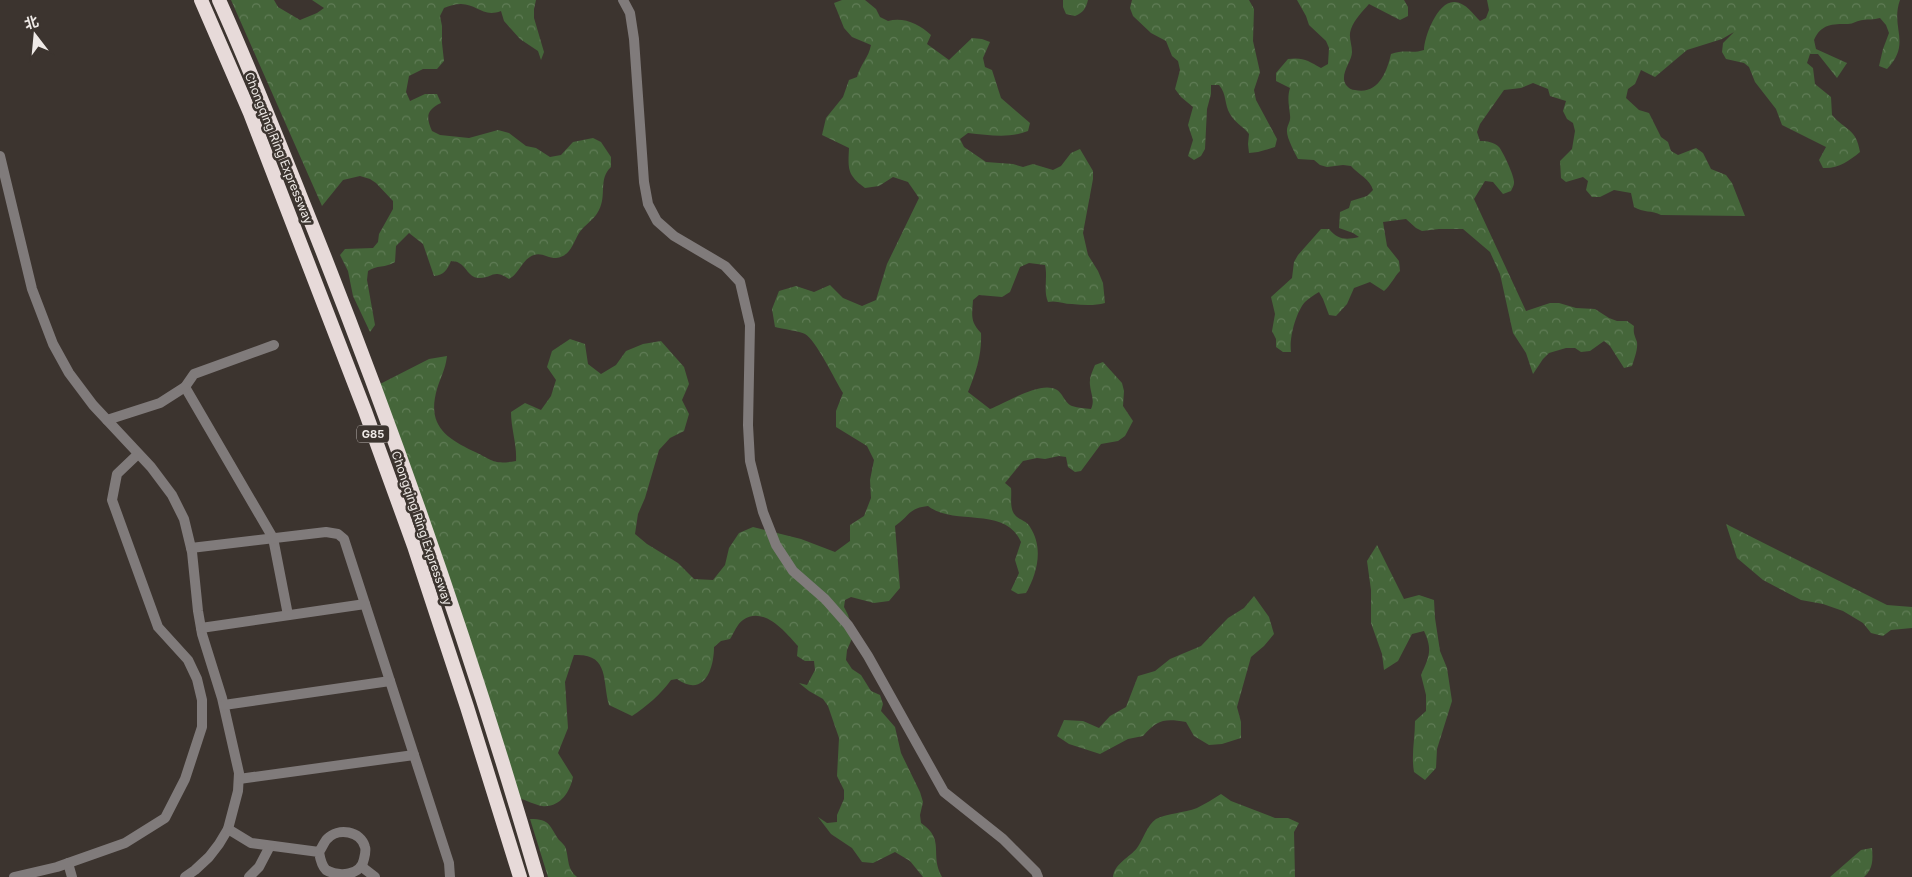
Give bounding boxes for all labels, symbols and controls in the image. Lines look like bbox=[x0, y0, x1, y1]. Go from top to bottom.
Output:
north arrow bbox=[10, 10, 60, 60]
text: 北 bbox=[22, 12, 40, 32]
street label: Chongqing Ring Expressway bbox=[242, 70, 316, 226]
road number: G85 bbox=[357, 426, 389, 442]
street label: Chongqing Ring Expressway bbox=[388, 449, 456, 607]

